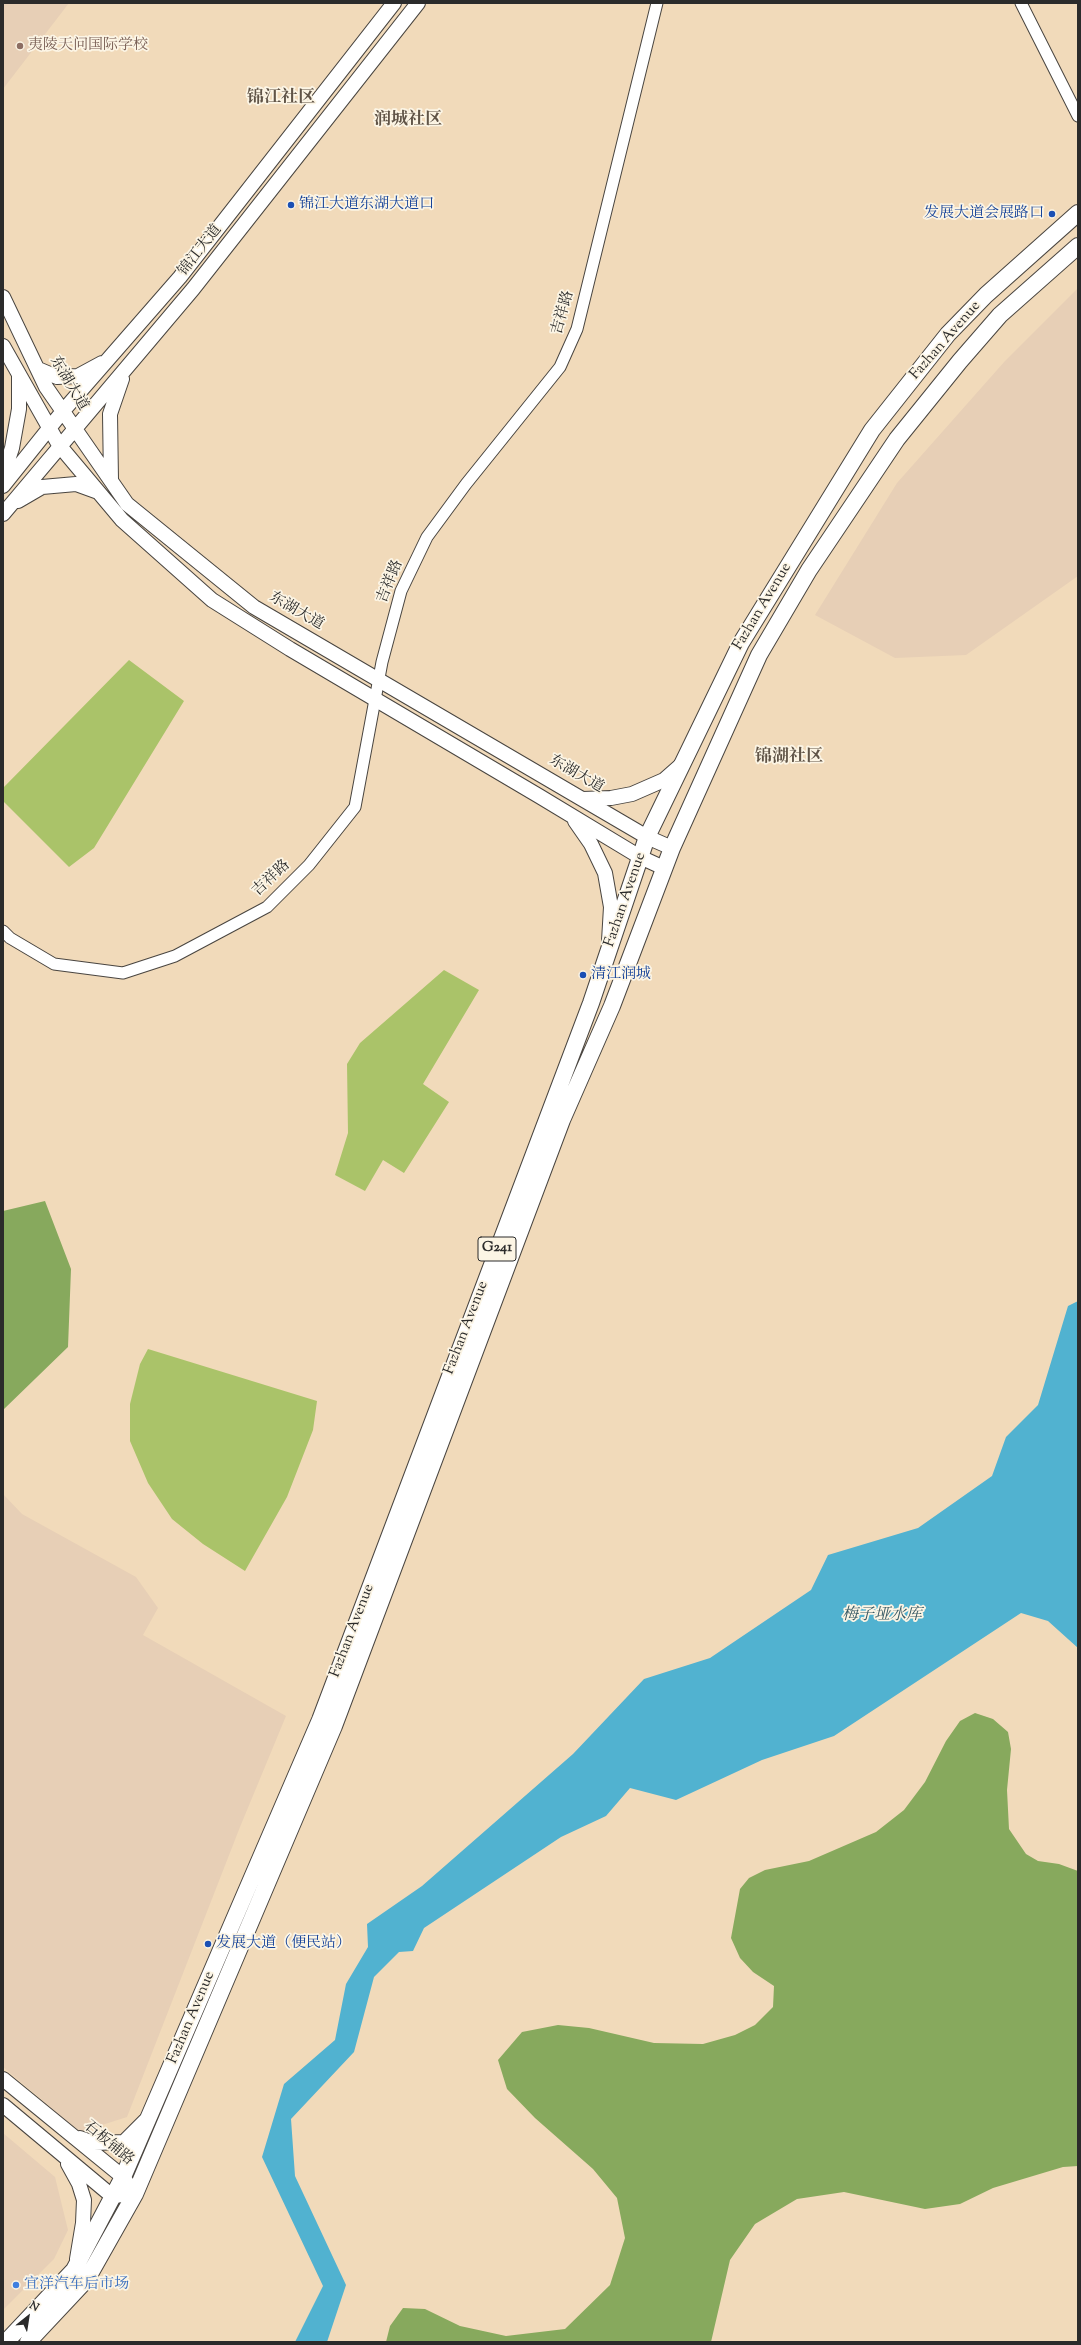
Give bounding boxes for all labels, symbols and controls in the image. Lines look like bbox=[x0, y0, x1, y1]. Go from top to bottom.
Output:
place label: 夷陵天问国际学校 bbox=[28, 37, 148, 55]
marker: 夷陵天问国际学校 bbox=[15, 41, 25, 51]
district label: 锦江社区 bbox=[247, 89, 315, 109]
district label: 润城社区 bbox=[374, 111, 442, 131]
place label: 锦江大道东湖大道口 bbox=[299, 196, 434, 214]
marker: 锦江大道东湖大道口 bbox=[286, 200, 296, 210]
place label: 发展大道会展路口 bbox=[924, 205, 1044, 223]
marker: 发展大道会展路口 bbox=[1047, 209, 1057, 219]
street label: 锦江大道 bbox=[175, 222, 227, 280]
street label: 吉祥路 bbox=[549, 289, 579, 337]
street label: Fazhan Avenue bbox=[907, 298, 985, 384]
street label: 东湖大道 bbox=[45, 354, 91, 414]
street label: 吉祥路 bbox=[374, 558, 408, 606]
street label: Fazhan Avenue bbox=[730, 560, 796, 654]
street label: 东湖大道 bbox=[266, 589, 326, 635]
district label: 锦湖社区 bbox=[755, 748, 823, 768]
street label: 东湖大道 bbox=[546, 752, 606, 798]
street label: Fazhan Avenue bbox=[601, 850, 651, 950]
street label: 吉祥路 bbox=[249, 857, 295, 901]
place label: 清江润城 bbox=[591, 966, 651, 984]
marker: 清江润城 bbox=[578, 970, 588, 980]
road number: G241 bbox=[478, 1237, 516, 1261]
street label: Fazhan Avenue bbox=[441, 1279, 493, 1377]
street label: Fazhan Avenue bbox=[327, 1582, 379, 1680]
water label: 梅子垭水库 bbox=[842, 1606, 922, 1626]
place label: 发展大道（便民站） bbox=[216, 1935, 351, 1953]
marker: 发展大道（便民站） bbox=[203, 1939, 213, 1949]
street label: Fazhan Avenue bbox=[164, 1969, 220, 2067]
street label: 石板铺路 bbox=[79, 2118, 137, 2170]
place label: 宜洋汽车后市场 bbox=[24, 2276, 129, 2294]
marker: 宜洋汽车后市场 bbox=[11, 2280, 21, 2290]
north arrow bbox=[8, 2297, 48, 2337]
text: N bbox=[26, 2297, 42, 2316]

